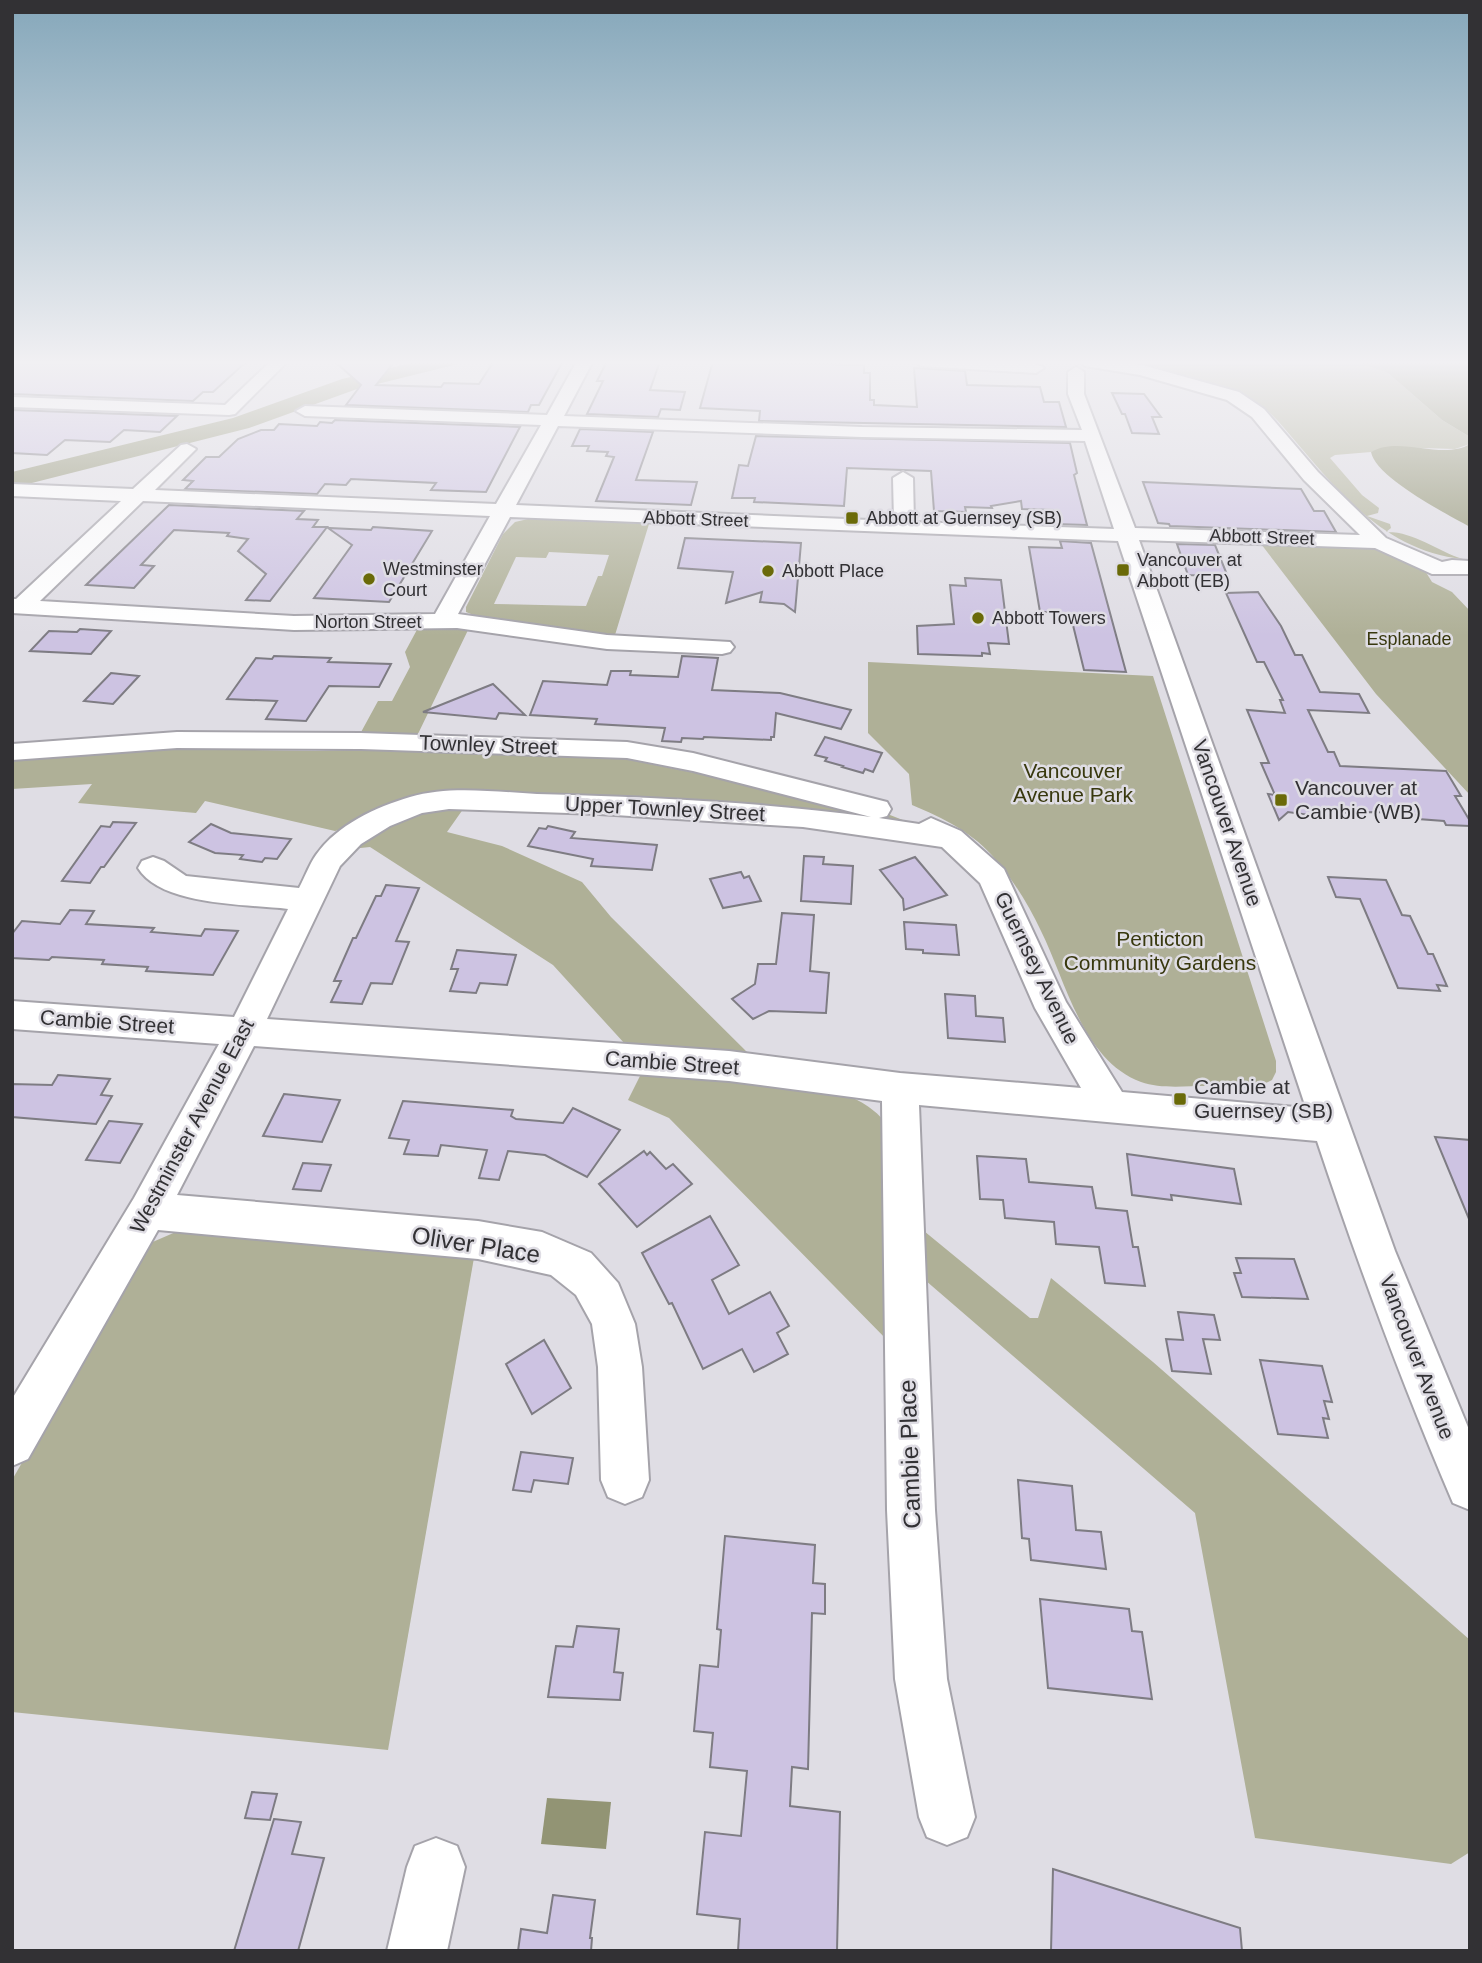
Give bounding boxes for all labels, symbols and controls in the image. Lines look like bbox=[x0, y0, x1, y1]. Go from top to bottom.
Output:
street label: Abbott Street bbox=[643, 507, 749, 531]
place label: Abbott at Guernsey (SB) bbox=[866, 508, 1062, 528]
marker: Abbott at Guernsey (SB) bbox=[844, 510, 860, 526]
street label: Abbott Street bbox=[1209, 525, 1315, 549]
place label: Vancouver at Abbott (EB) bbox=[1137, 550, 1242, 591]
place label: Westminster Court bbox=[383, 559, 483, 600]
place label: Abbott Place bbox=[782, 561, 884, 581]
marker: Vancouver at Abbott (EB) bbox=[1115, 562, 1131, 578]
marker: Abbott Place bbox=[760, 563, 776, 579]
marker: Westminster Court bbox=[361, 571, 377, 587]
place label: Abbott Towers bbox=[992, 608, 1106, 628]
marker: Abbott Towers bbox=[970, 610, 986, 626]
street label: Norton Street bbox=[314, 612, 422, 632]
park label: Esplanade bbox=[1366, 629, 1452, 649]
street label: Townley Street bbox=[419, 731, 557, 758]
street label: Vancouver Avenue bbox=[1188, 737, 1267, 909]
park label: Vancouver Avenue Park bbox=[1013, 759, 1133, 806]
place label: Vancouver at Cambie (WB) bbox=[1295, 776, 1421, 823]
street label: Upper Townley Street bbox=[564, 792, 766, 825]
marker: Vancouver at Cambie (WB) bbox=[1273, 792, 1289, 808]
street label: Guernsey Avenue bbox=[991, 888, 1084, 1048]
park label: Penticton Community Gardens bbox=[1064, 927, 1256, 974]
street label: Cambie Street bbox=[39, 1005, 175, 1038]
street label: Westminster Avenue East bbox=[125, 1014, 258, 1237]
street label: Cambie Street bbox=[604, 1046, 740, 1079]
place label: Cambie at Guernsey (SB) bbox=[1194, 1075, 1333, 1122]
marker: Cambie at Guernsey (SB) bbox=[1172, 1091, 1188, 1107]
street label: Oliver Place bbox=[410, 1221, 542, 1268]
street label: Vancouver Avenue bbox=[1375, 1271, 1459, 1442]
street label: Cambie Place bbox=[893, 1379, 926, 1529]

